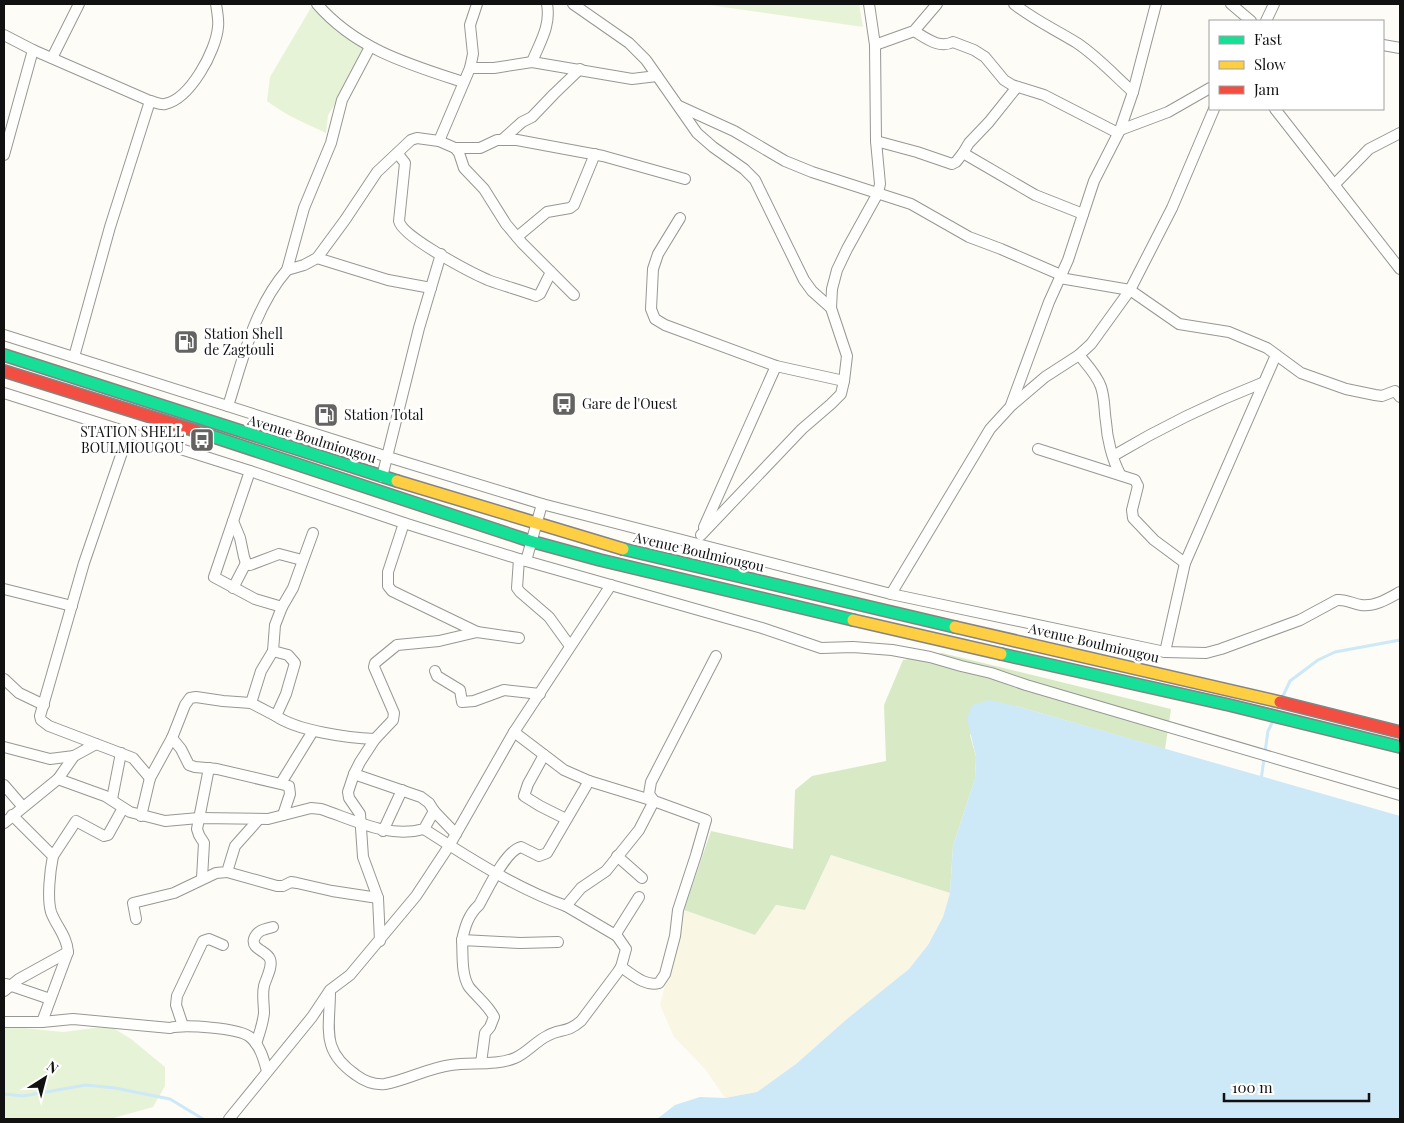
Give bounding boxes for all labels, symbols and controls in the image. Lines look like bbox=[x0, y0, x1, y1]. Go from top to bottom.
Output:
legend bbox=[1209, 20, 1384, 110]
text: Fast bbox=[1254, 29, 1283, 49]
text: Slow bbox=[1254, 54, 1286, 74]
text: Jam bbox=[1253, 79, 1280, 99]
place label: Station Shell de Zagtouli bbox=[204, 324, 283, 359]
fuel station icon: Station Shell de Zagtouli bbox=[173, 329, 199, 355]
bus stop icon: Gare de l'Ouest bbox=[551, 391, 577, 417]
place label: Gare de l'Ouest bbox=[582, 394, 678, 413]
fuel station icon: Station Total bbox=[313, 402, 339, 428]
place label: Station Total bbox=[344, 405, 423, 424]
street label: Avenue Boulmiougou bbox=[245, 410, 379, 467]
place label: STATION SHELL BOULMIOUGOU bbox=[80, 422, 184, 457]
bus stop icon: STATION SHELL BOULMIOUGOU bbox=[189, 427, 215, 453]
street label: Avenue Boulmiougou bbox=[631, 527, 766, 576]
street label: Avenue Boulmiougou bbox=[1026, 618, 1161, 667]
north arrow bbox=[20, 1053, 70, 1103]
text: N bbox=[43, 1056, 63, 1078]
scale bar bbox=[1224, 1070, 1369, 1102]
text: 100 m bbox=[1232, 1077, 1273, 1097]

